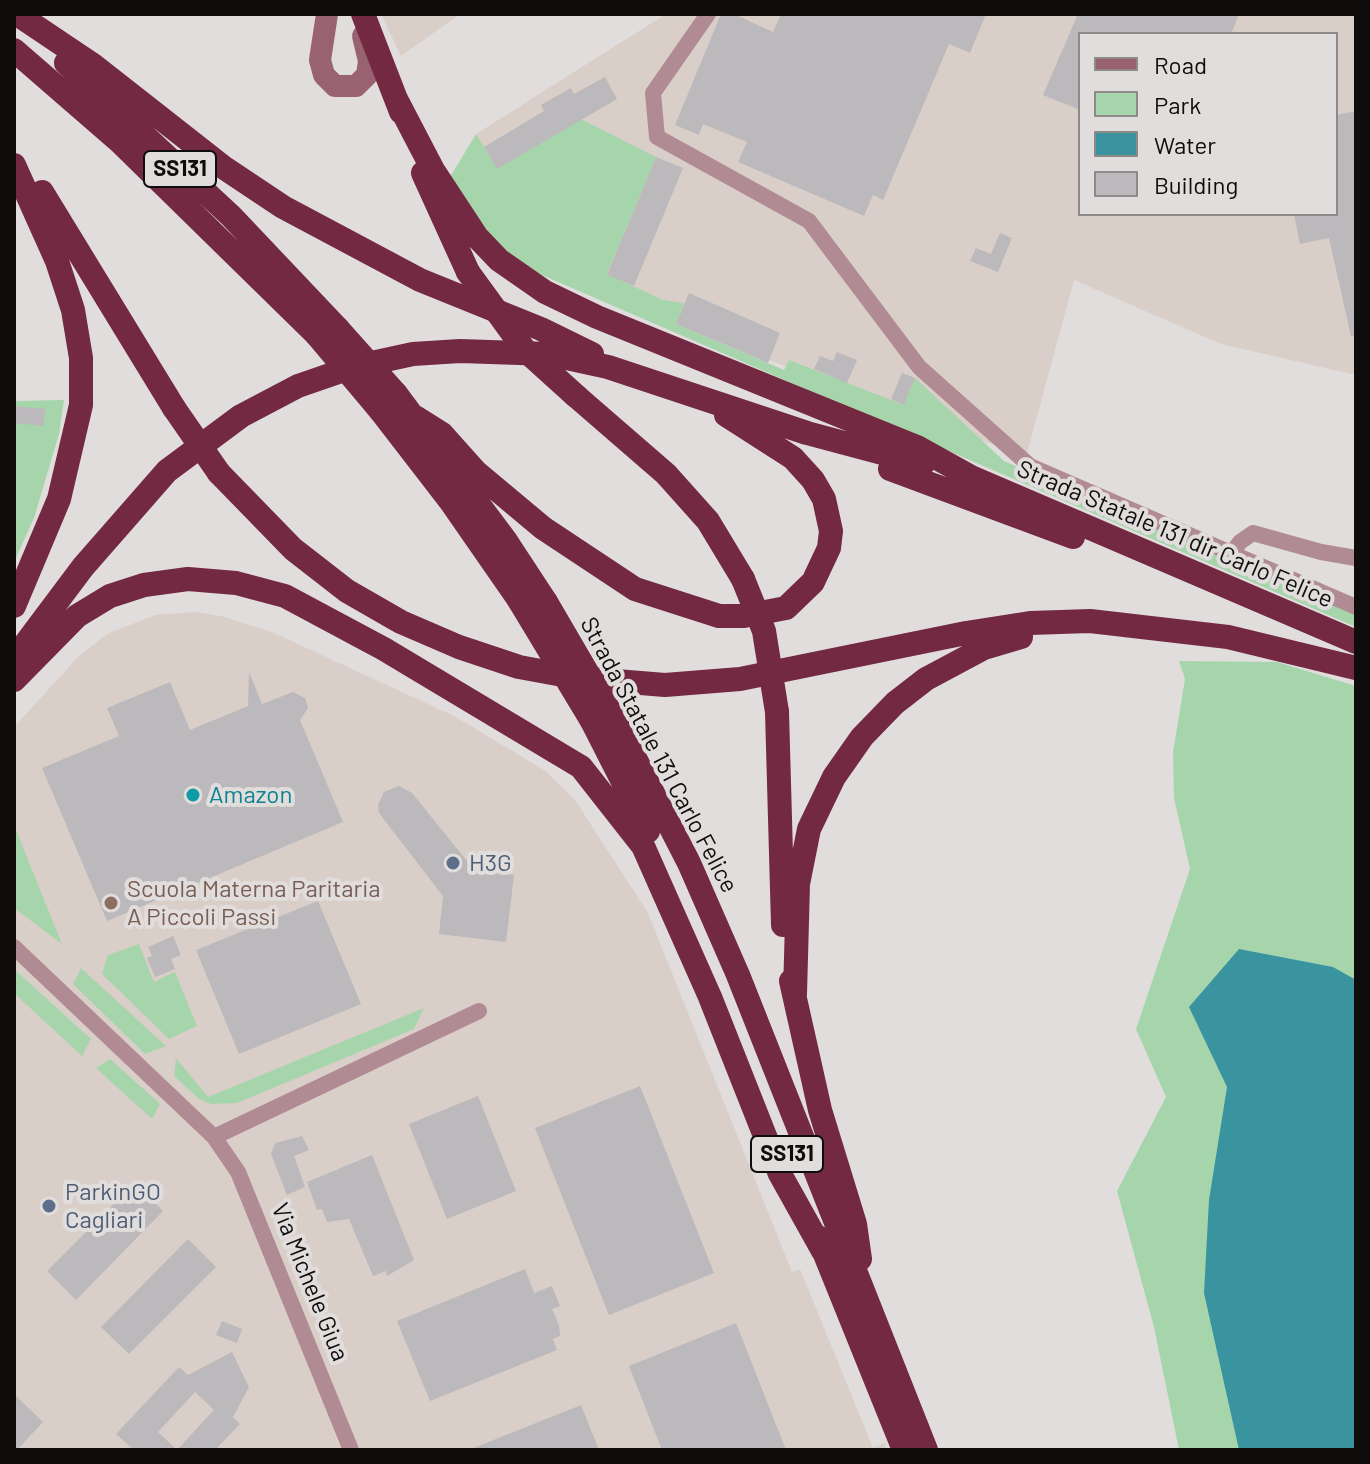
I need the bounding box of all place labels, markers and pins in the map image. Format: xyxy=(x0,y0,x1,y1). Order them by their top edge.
place label: Amazon xyxy=(209,781,292,809)
marker: Amazon xyxy=(184,786,202,804)
place label: H3G xyxy=(469,849,512,877)
marker: H3G xyxy=(444,854,462,872)
place label: Scuola Materna Paritaria A Piccoli Passi xyxy=(127,875,381,931)
marker: Scuola Materna Paritaria A Piccoli Passi xyxy=(102,894,120,912)
place label: ParkinGO Cagliari xyxy=(65,1178,161,1234)
marker: ParkinGO Cagliari xyxy=(40,1197,58,1215)

